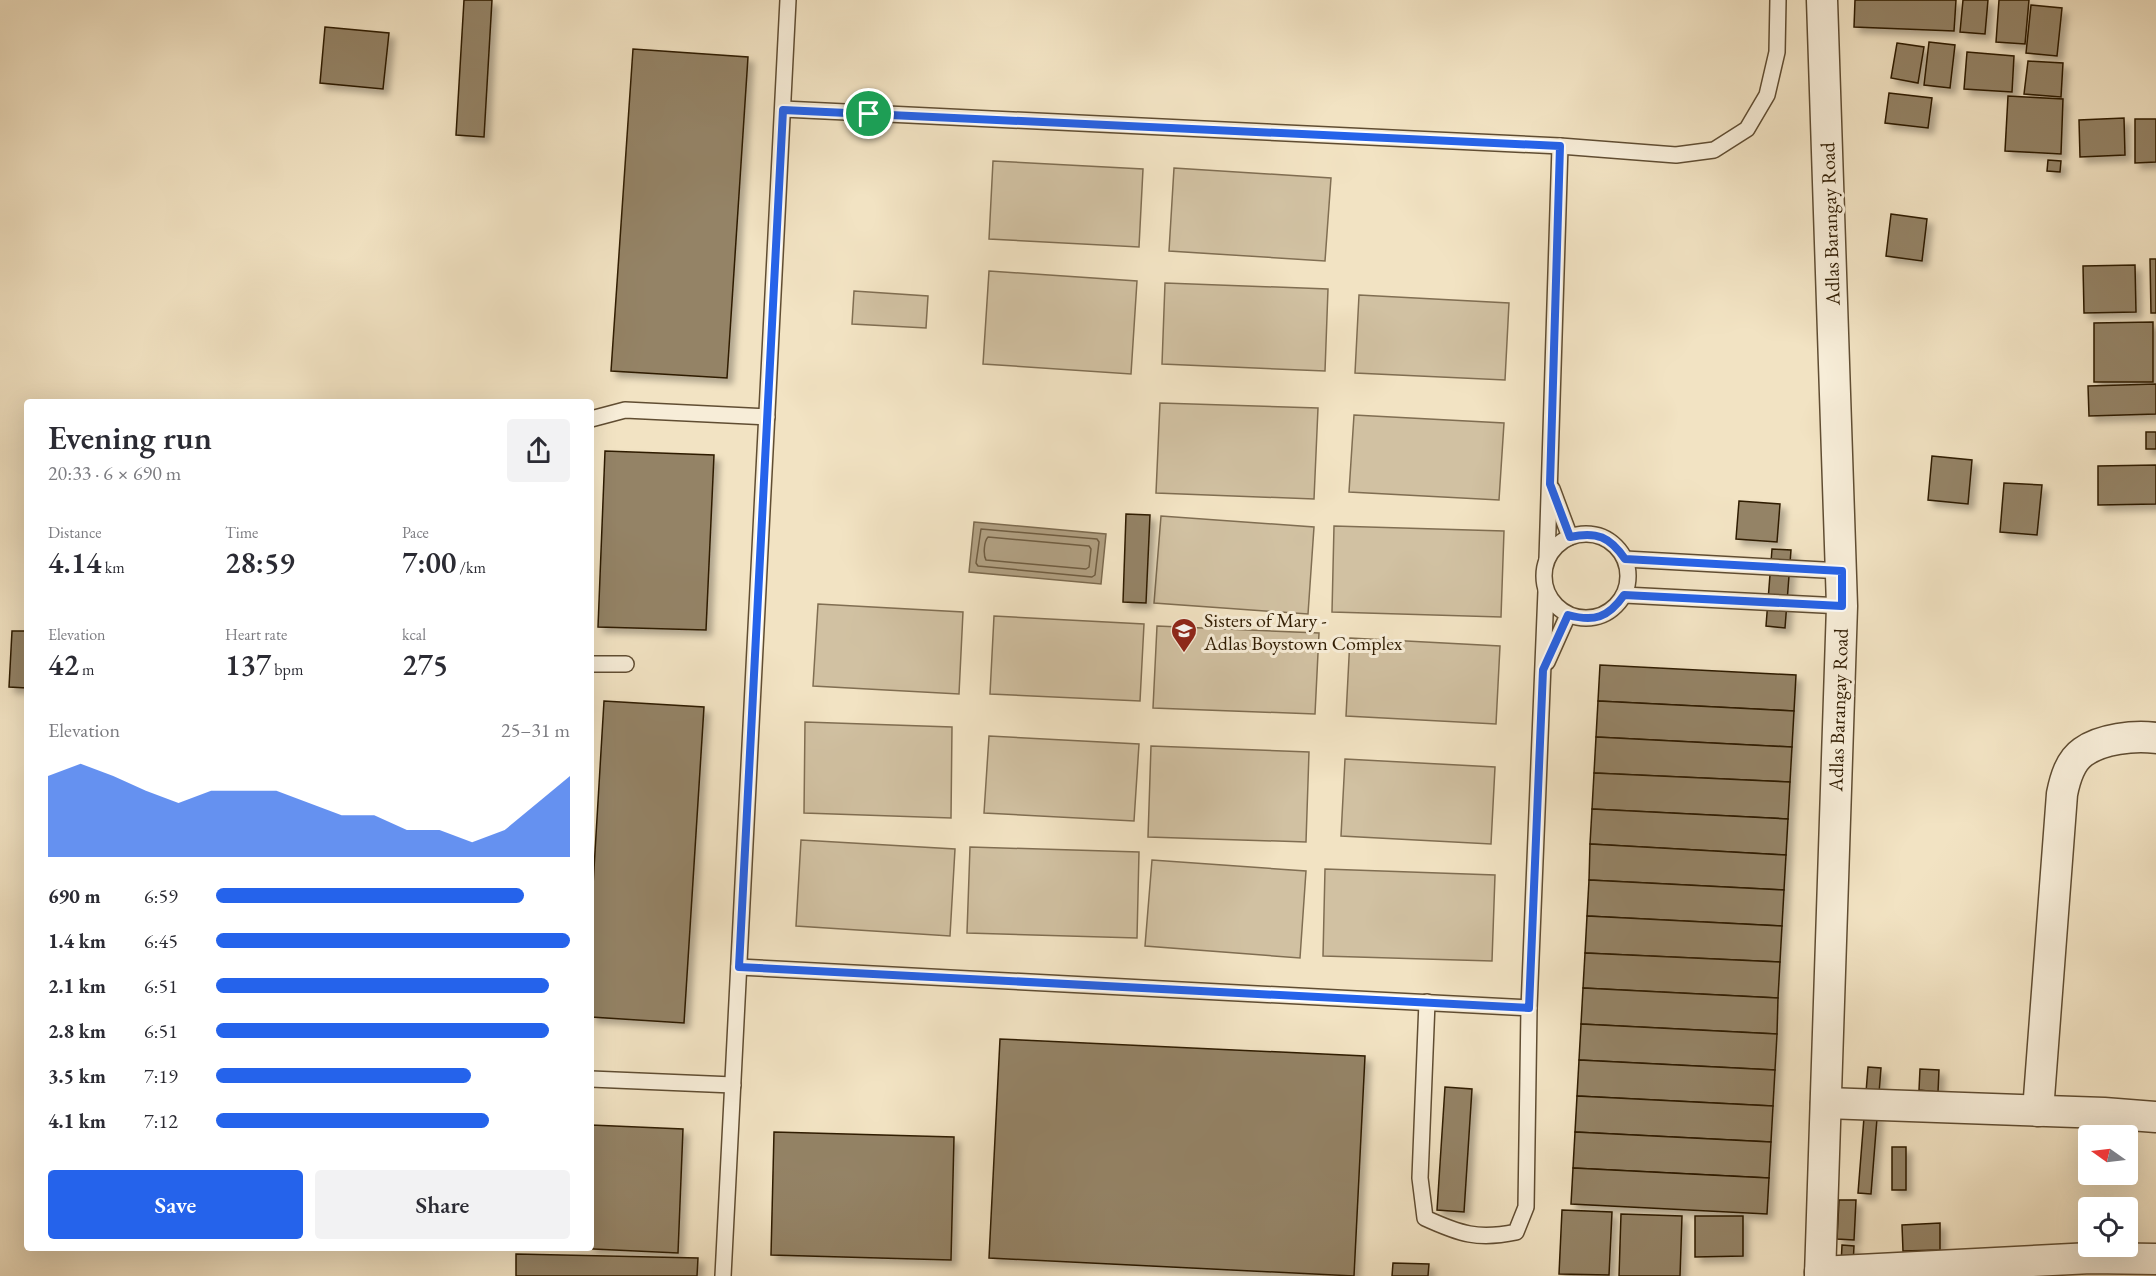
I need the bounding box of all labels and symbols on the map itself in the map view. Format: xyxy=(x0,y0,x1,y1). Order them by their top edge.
pin xyxy=(843,88,894,139)
street label: Adlas Barangay Road xyxy=(1814,141,1846,307)
place label: Sisters of Mary - Adlas Boystown Complex xyxy=(1203,607,1403,656)
school or university icon: Sisters of Mary - Adlas Boystown Complex xyxy=(1169,616,1199,654)
street label: Adlas Barangay Road xyxy=(1822,627,1854,793)
north arrow xyxy=(2078,1125,2138,1185)

